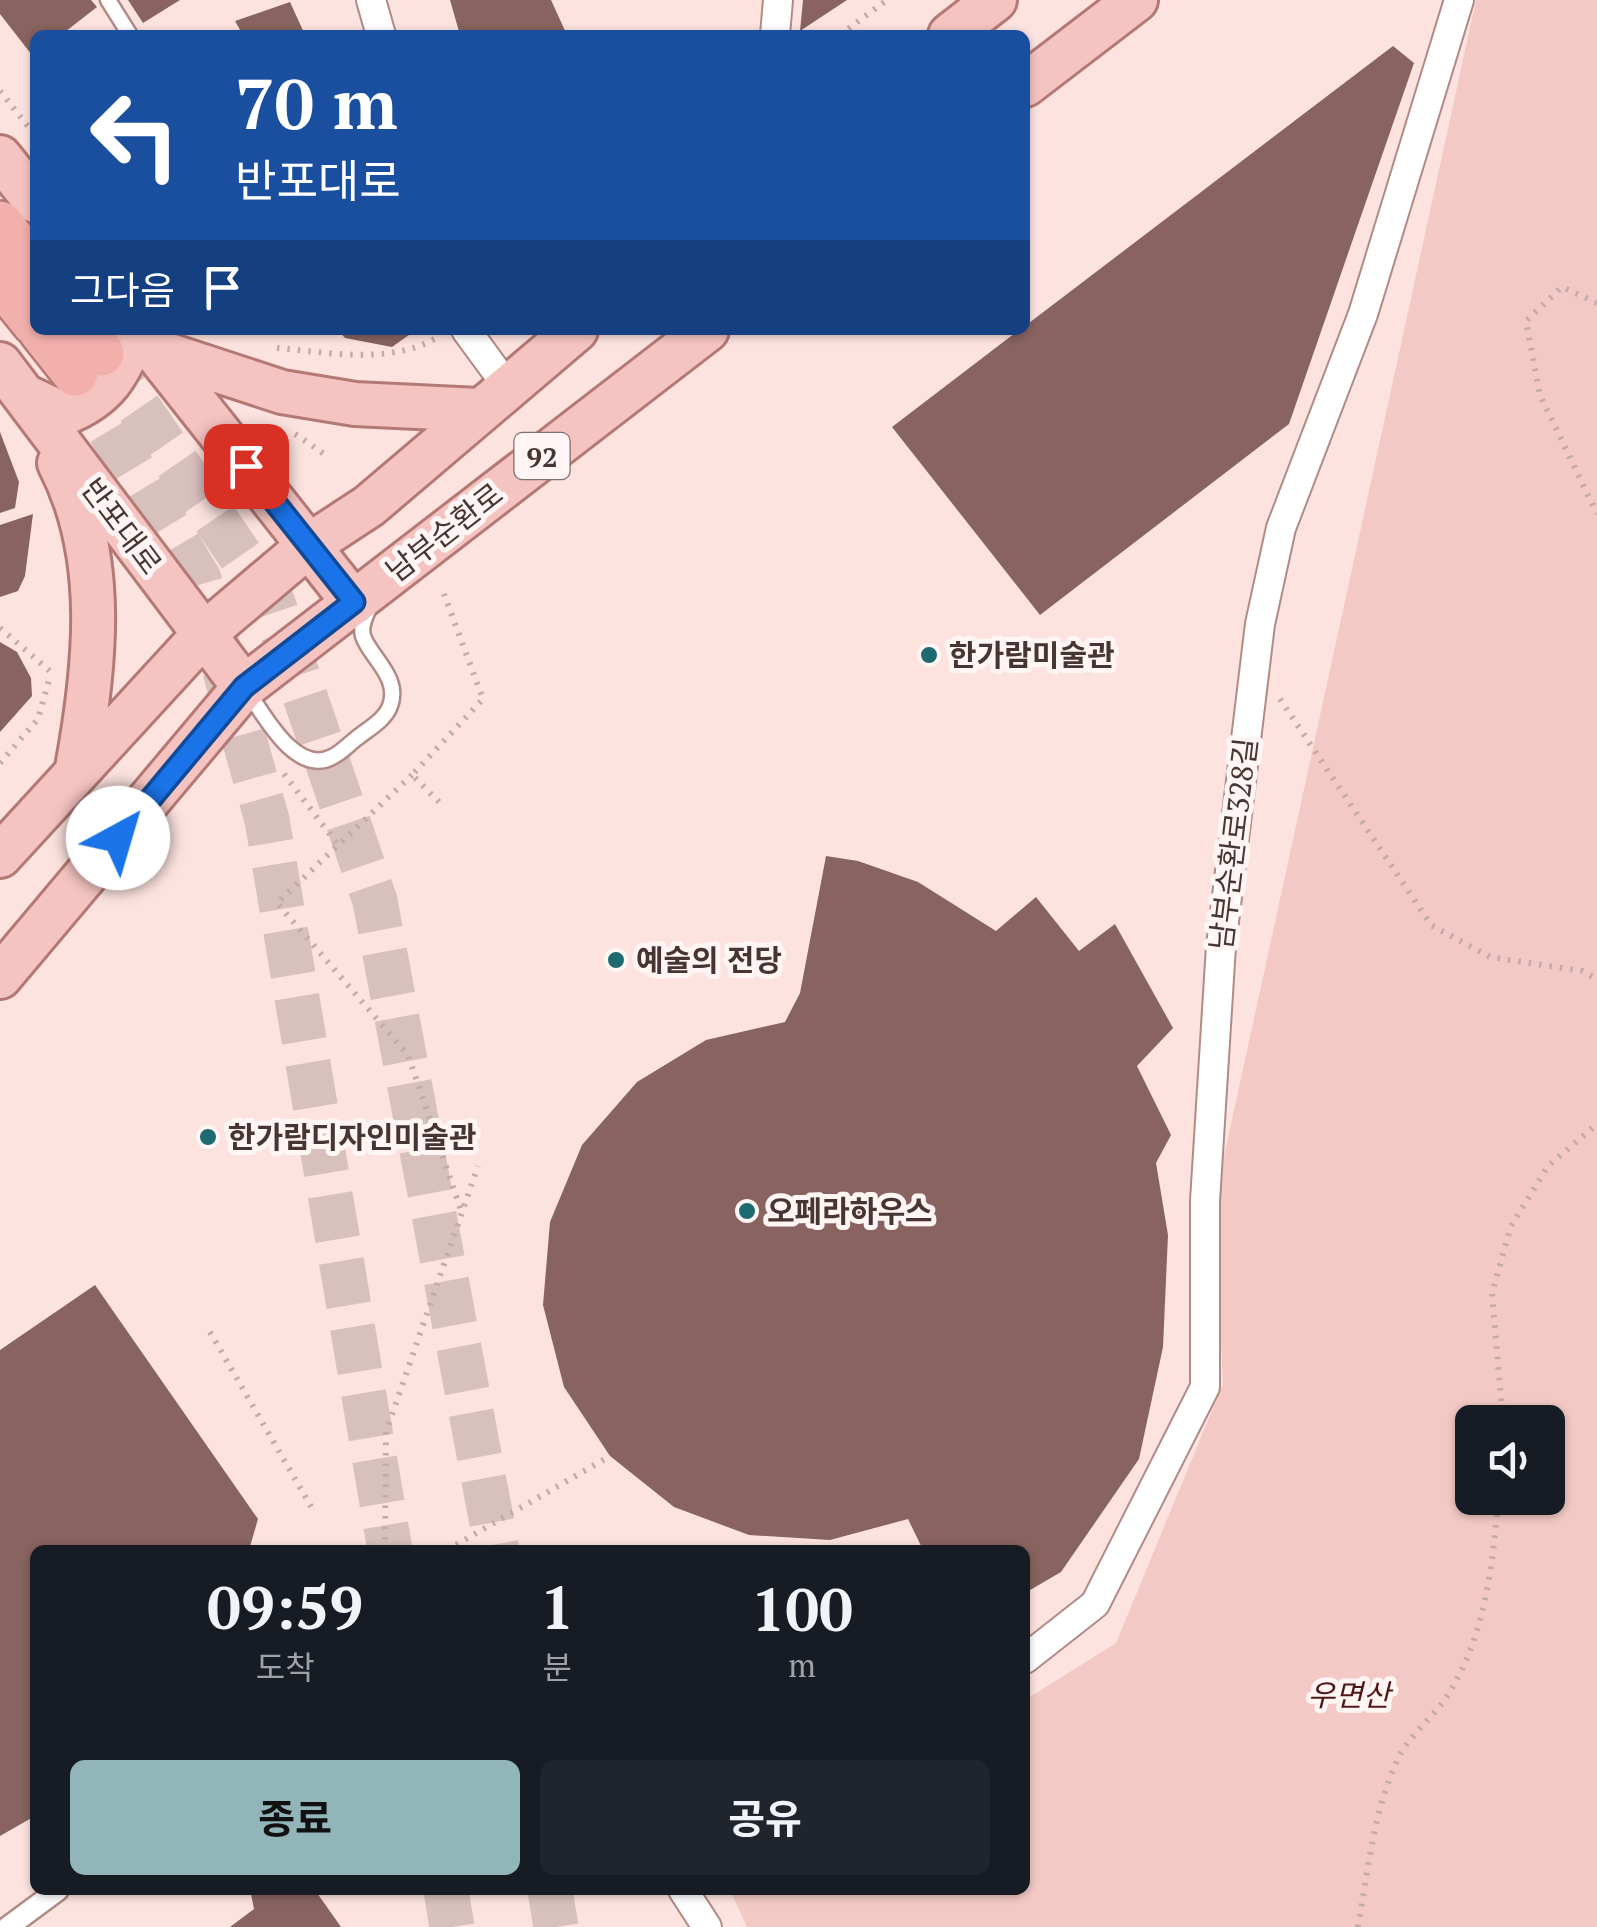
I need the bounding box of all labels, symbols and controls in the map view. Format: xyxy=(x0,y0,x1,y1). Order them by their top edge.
text: 70 m xyxy=(235,56,398,149)
icon: left xyxy=(70,70,200,200)
text: 반포대로 xyxy=(235,150,401,210)
icon: arrive xyxy=(195,260,250,315)
text: 그다음 xyxy=(70,265,175,315)
pin xyxy=(204,424,289,509)
road number: 92 xyxy=(514,433,570,479)
icon: arrive xyxy=(219,439,274,494)
street label: 반포대로 xyxy=(73,470,171,582)
street label: 남부순환로 xyxy=(377,474,511,590)
place label: 한가람미술관 xyxy=(949,635,1115,675)
marker: 한가람미술관 xyxy=(918,644,940,666)
street label: 남부순환로328길 xyxy=(1200,736,1266,952)
position arrow xyxy=(66,786,170,890)
place label: 예술의 전당 xyxy=(636,940,782,980)
marker: 예술의 전당 xyxy=(605,949,627,971)
place label: 한가람디자인미술관 xyxy=(228,1117,476,1157)
marker: 한가람디자인미술관 xyxy=(197,1126,219,1148)
place label: 오페라하우스 xyxy=(767,1191,933,1231)
marker: 오페라하우스 xyxy=(736,1200,758,1222)
map controls xyxy=(1455,1405,1565,1515)
button: sound xyxy=(1455,1405,1565,1515)
text: 09:59 xyxy=(207,1567,363,1646)
text: 1 xyxy=(540,1567,574,1646)
text: 100 xyxy=(751,1569,853,1648)
text: m xyxy=(788,1644,816,1686)
text: 도착 xyxy=(256,1646,315,1688)
text: 분 xyxy=(543,1646,572,1688)
park label: 우면산 xyxy=(1308,1675,1394,1715)
button: 종료 xyxy=(70,1760,520,1875)
button: 공유 xyxy=(540,1760,990,1875)

